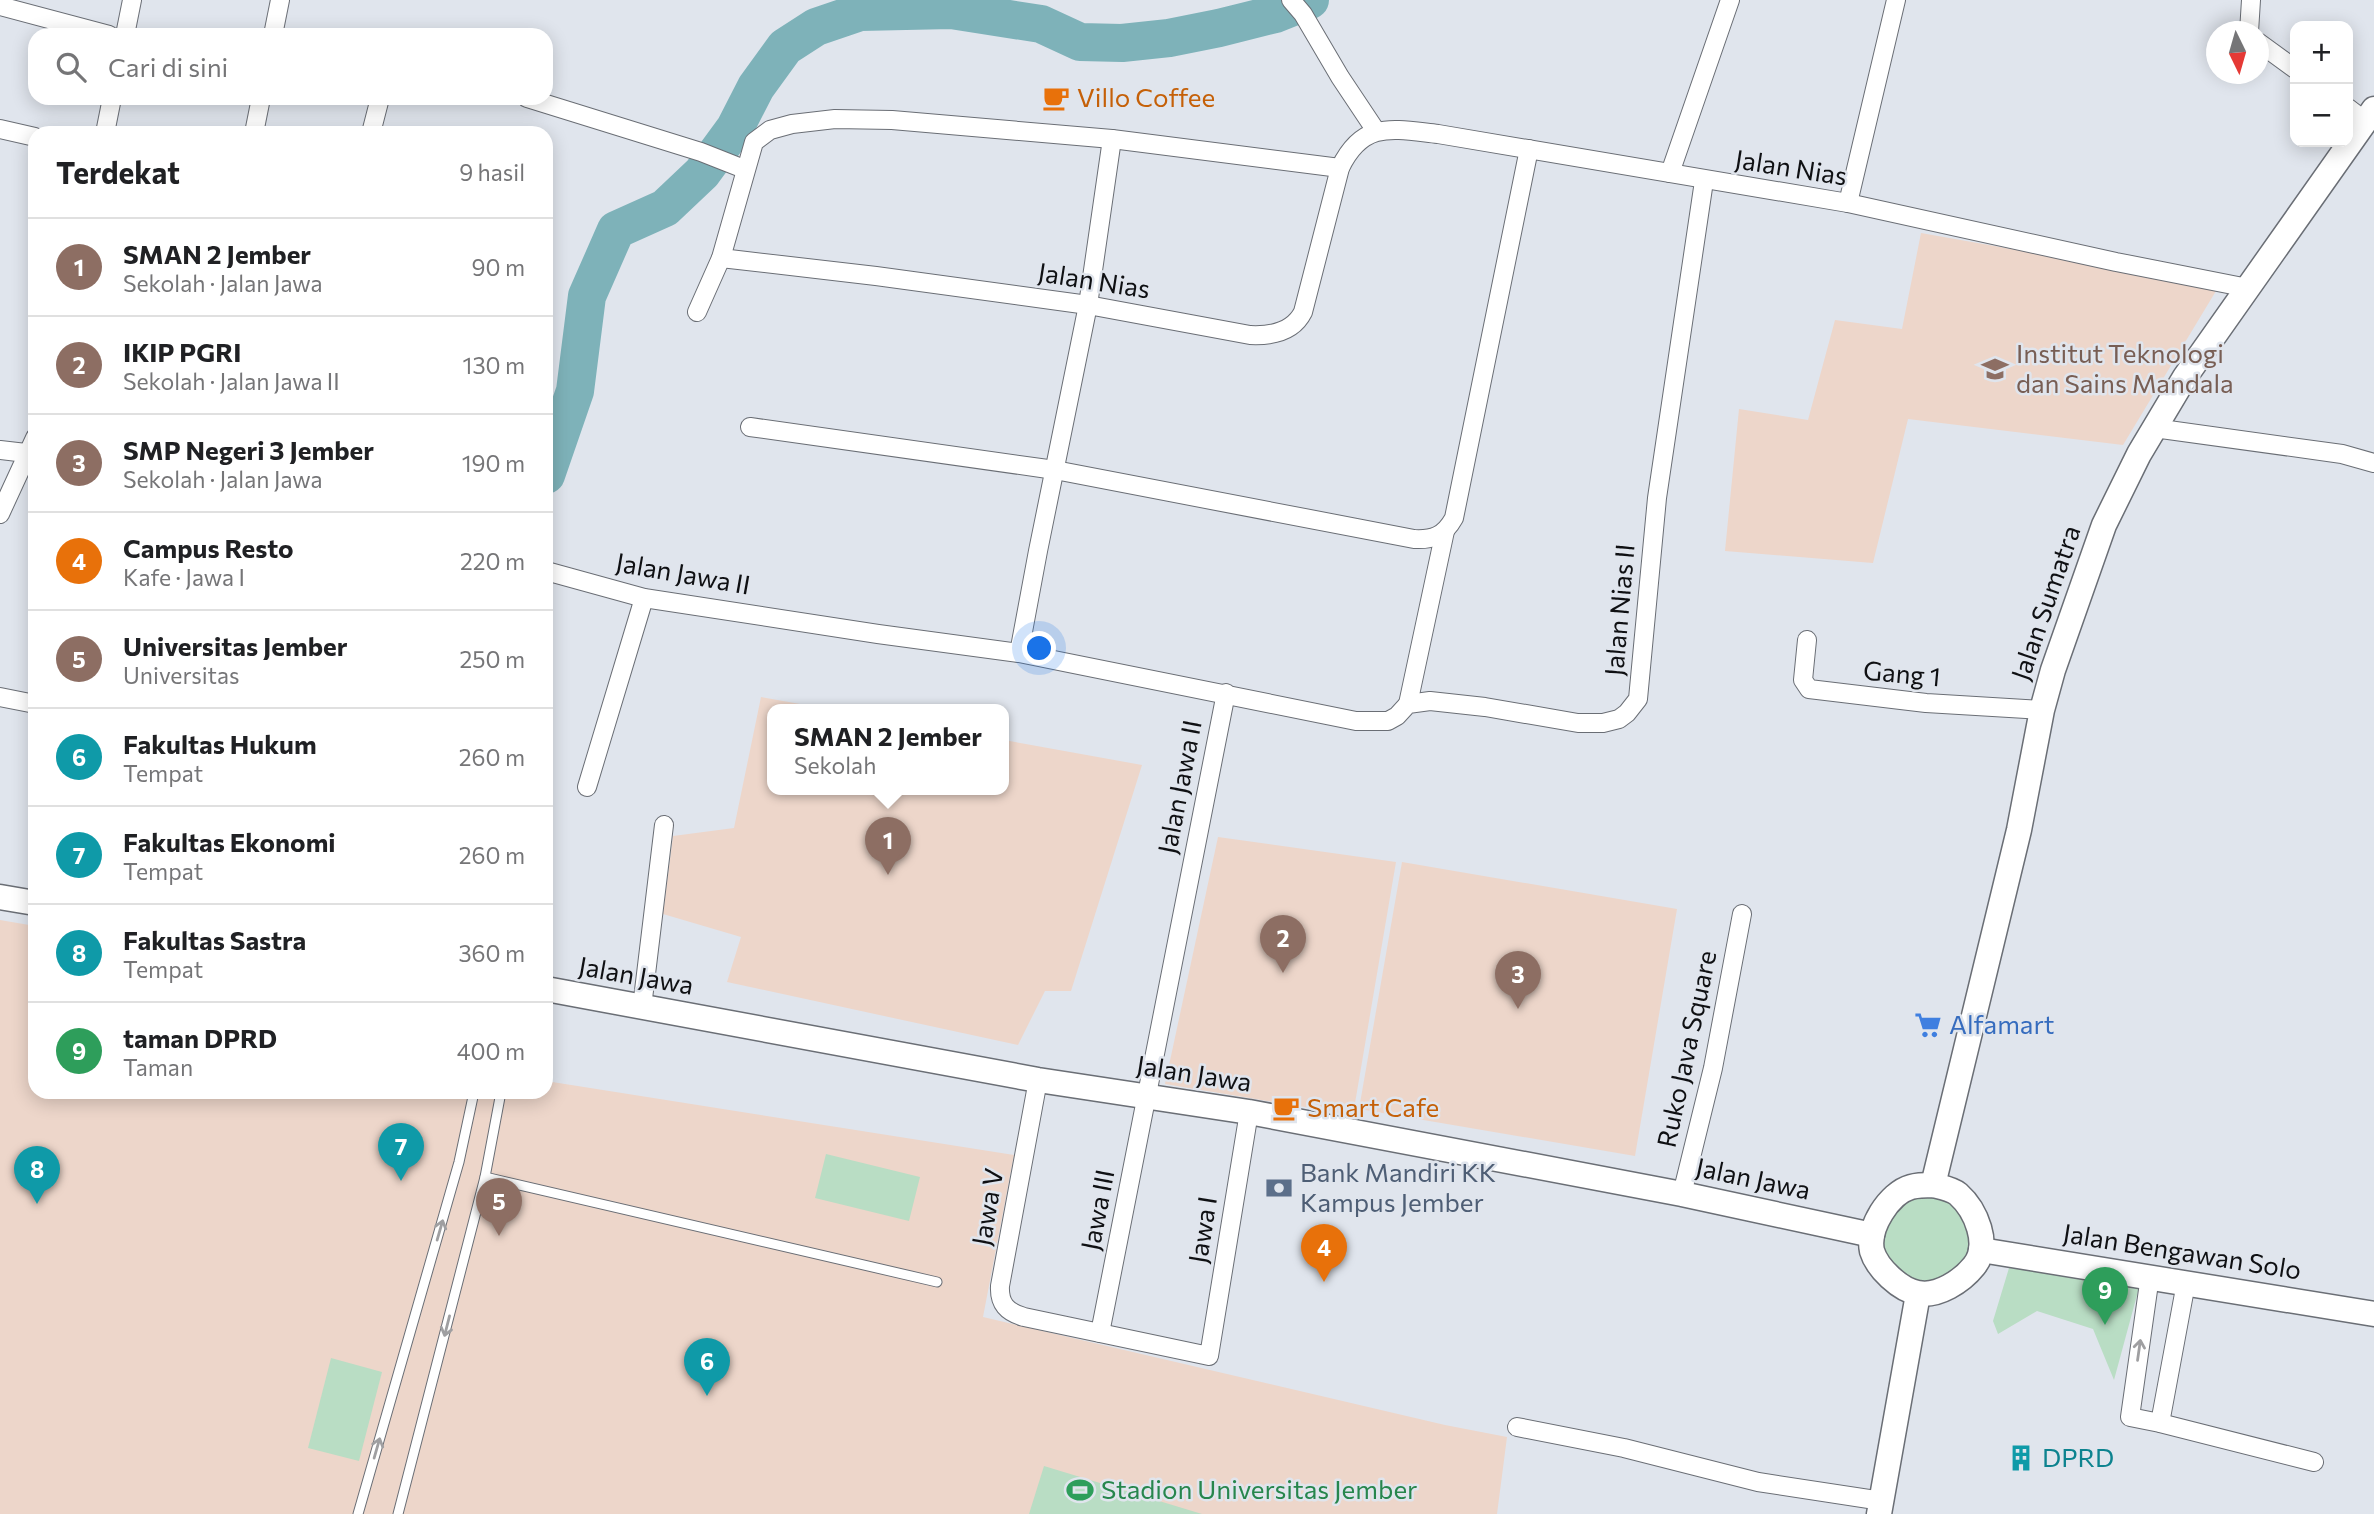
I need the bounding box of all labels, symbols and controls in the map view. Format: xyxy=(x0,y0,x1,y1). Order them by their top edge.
north arrow xyxy=(2206,21,2269,84)
map controls xyxy=(2290,21,2353,147)
button: + xyxy=(2290,21,2353,84)
search box xyxy=(28,28,553,105)
icon: search xyxy=(52,48,90,86)
text: Cari di sini xyxy=(108,51,228,82)
place label: Villo Coffee xyxy=(1077,81,1215,112)
cafe icon: Villo Coffee xyxy=(1041,83,1071,113)
button: − xyxy=(2290,84,2353,147)
street label: Jalan Nias xyxy=(1733,142,1849,191)
text: Terdekat xyxy=(56,153,180,190)
text: 9 hasil xyxy=(459,158,525,186)
text: SMAN 2 Jember xyxy=(123,238,311,269)
text: 1 xyxy=(74,253,84,281)
text: 90 m xyxy=(472,253,525,281)
street label: Jalan Nias xyxy=(1036,255,1152,304)
text: Sekolah · Jalan Jawa xyxy=(123,269,322,297)
text: IKIP PGRI xyxy=(123,336,241,367)
place label: Institut Teknologi dan Sains Mandala xyxy=(2016,337,2234,398)
text: 2 xyxy=(72,351,86,379)
text: 130 m xyxy=(463,351,525,379)
school or university icon: Institut Teknologi dan Sains Mandala xyxy=(1980,354,2010,384)
text: Sekolah · Jalan Jawa II xyxy=(123,367,340,395)
text: SMP Negeri 3 Jember xyxy=(123,434,374,465)
text: 3 xyxy=(72,449,86,477)
text: 190 m xyxy=(462,449,525,477)
text: Sekolah · Jalan Jawa xyxy=(123,465,322,493)
street label: Jalan Sumatra xyxy=(2004,521,2086,684)
text: Campus Resto xyxy=(123,532,294,563)
street label: Jalan Nias II xyxy=(1597,543,1640,677)
street label: Jalan Jawa II xyxy=(614,545,753,600)
text: 4 xyxy=(72,547,86,575)
text: 220 m xyxy=(460,547,525,575)
text: Kafe · Jawa I xyxy=(123,563,245,591)
text: Universitas Jember xyxy=(123,630,347,661)
your location xyxy=(1022,631,1056,665)
text: 5 xyxy=(72,645,86,673)
text: 250 m xyxy=(460,645,525,673)
street label: Gang 1 xyxy=(1862,654,1942,691)
text: Universitas xyxy=(123,661,240,689)
popup xyxy=(767,704,1009,795)
street label: Jalan Jawa II xyxy=(1150,717,1207,856)
text: SMAN 2 Jember xyxy=(794,720,982,751)
text: Fakultas Hukum xyxy=(123,728,317,759)
text: 6 xyxy=(72,743,86,771)
text: 260 m xyxy=(459,743,525,771)
text: Sekolah xyxy=(794,751,876,779)
text: Tempat xyxy=(123,759,203,787)
pin: 1 xyxy=(865,817,911,875)
text: Fakultas Ekonomi xyxy=(123,826,336,857)
text: 7 xyxy=(73,841,85,869)
text: 260 m xyxy=(459,841,525,869)
text: Tempat xyxy=(123,857,203,885)
pin: 2 xyxy=(1260,915,1306,973)
text: Fakultas Sastra xyxy=(123,924,306,955)
text: 8 xyxy=(72,939,86,967)
text: 360 m xyxy=(458,939,525,967)
street label: Ruko Java Square xyxy=(1650,947,1722,1150)
street label: Jalan Jawa xyxy=(576,949,696,1000)
pin: 3 xyxy=(1495,951,1541,1009)
text: Tempat xyxy=(123,955,203,983)
place label: Alfamart xyxy=(1949,1008,2054,1039)
supermarket icon: Alfamart xyxy=(1913,1010,1943,1040)
text: taman DPRD xyxy=(123,1022,277,1053)
text: 9 xyxy=(72,1037,86,1065)
text: 400 m xyxy=(457,1037,525,1065)
street label: Jalan Jawa xyxy=(1134,1048,1254,1097)
text: Taman xyxy=(123,1053,193,1081)
place label: Smart Cafe xyxy=(1307,1091,1439,1122)
cafe icon: Smart Cafe xyxy=(1271,1093,1301,1123)
pin: 7 xyxy=(378,1123,424,1181)
pin: 8 xyxy=(14,1146,60,1204)
street label: Jalan Jawa xyxy=(1693,1150,1813,1205)
place label: Bank Mandiri KK Kampus Jember xyxy=(1300,1156,1496,1217)
street label: Jawa V xyxy=(964,1166,1009,1248)
street label: Jawa III xyxy=(1074,1167,1120,1253)
bank icon: Bank Mandiri KK Kampus Jember xyxy=(1264,1173,1294,1203)
pin: 5 xyxy=(476,1178,522,1236)
street label: Jawa I xyxy=(1181,1194,1222,1265)
street label: Jalan Bengawan Solo xyxy=(2061,1216,2304,1285)
one-way arrow xyxy=(434,1219,447,1241)
pin: 4 xyxy=(1301,1224,1347,1282)
pin: 9 xyxy=(2082,1267,2128,1325)
one-way arrow xyxy=(440,1314,453,1336)
pin: 6 xyxy=(684,1338,730,1396)
one-way arrow xyxy=(2133,1339,2146,1362)
one-way arrow xyxy=(371,1438,384,1460)
place label: DPRD xyxy=(2042,1441,2114,1472)
building icon: DPRD xyxy=(2006,1443,2036,1473)
place label: Stadion Universitas Jember xyxy=(1101,1473,1418,1504)
sports icon: Stadion Universitas Jember xyxy=(1065,1475,1095,1505)

